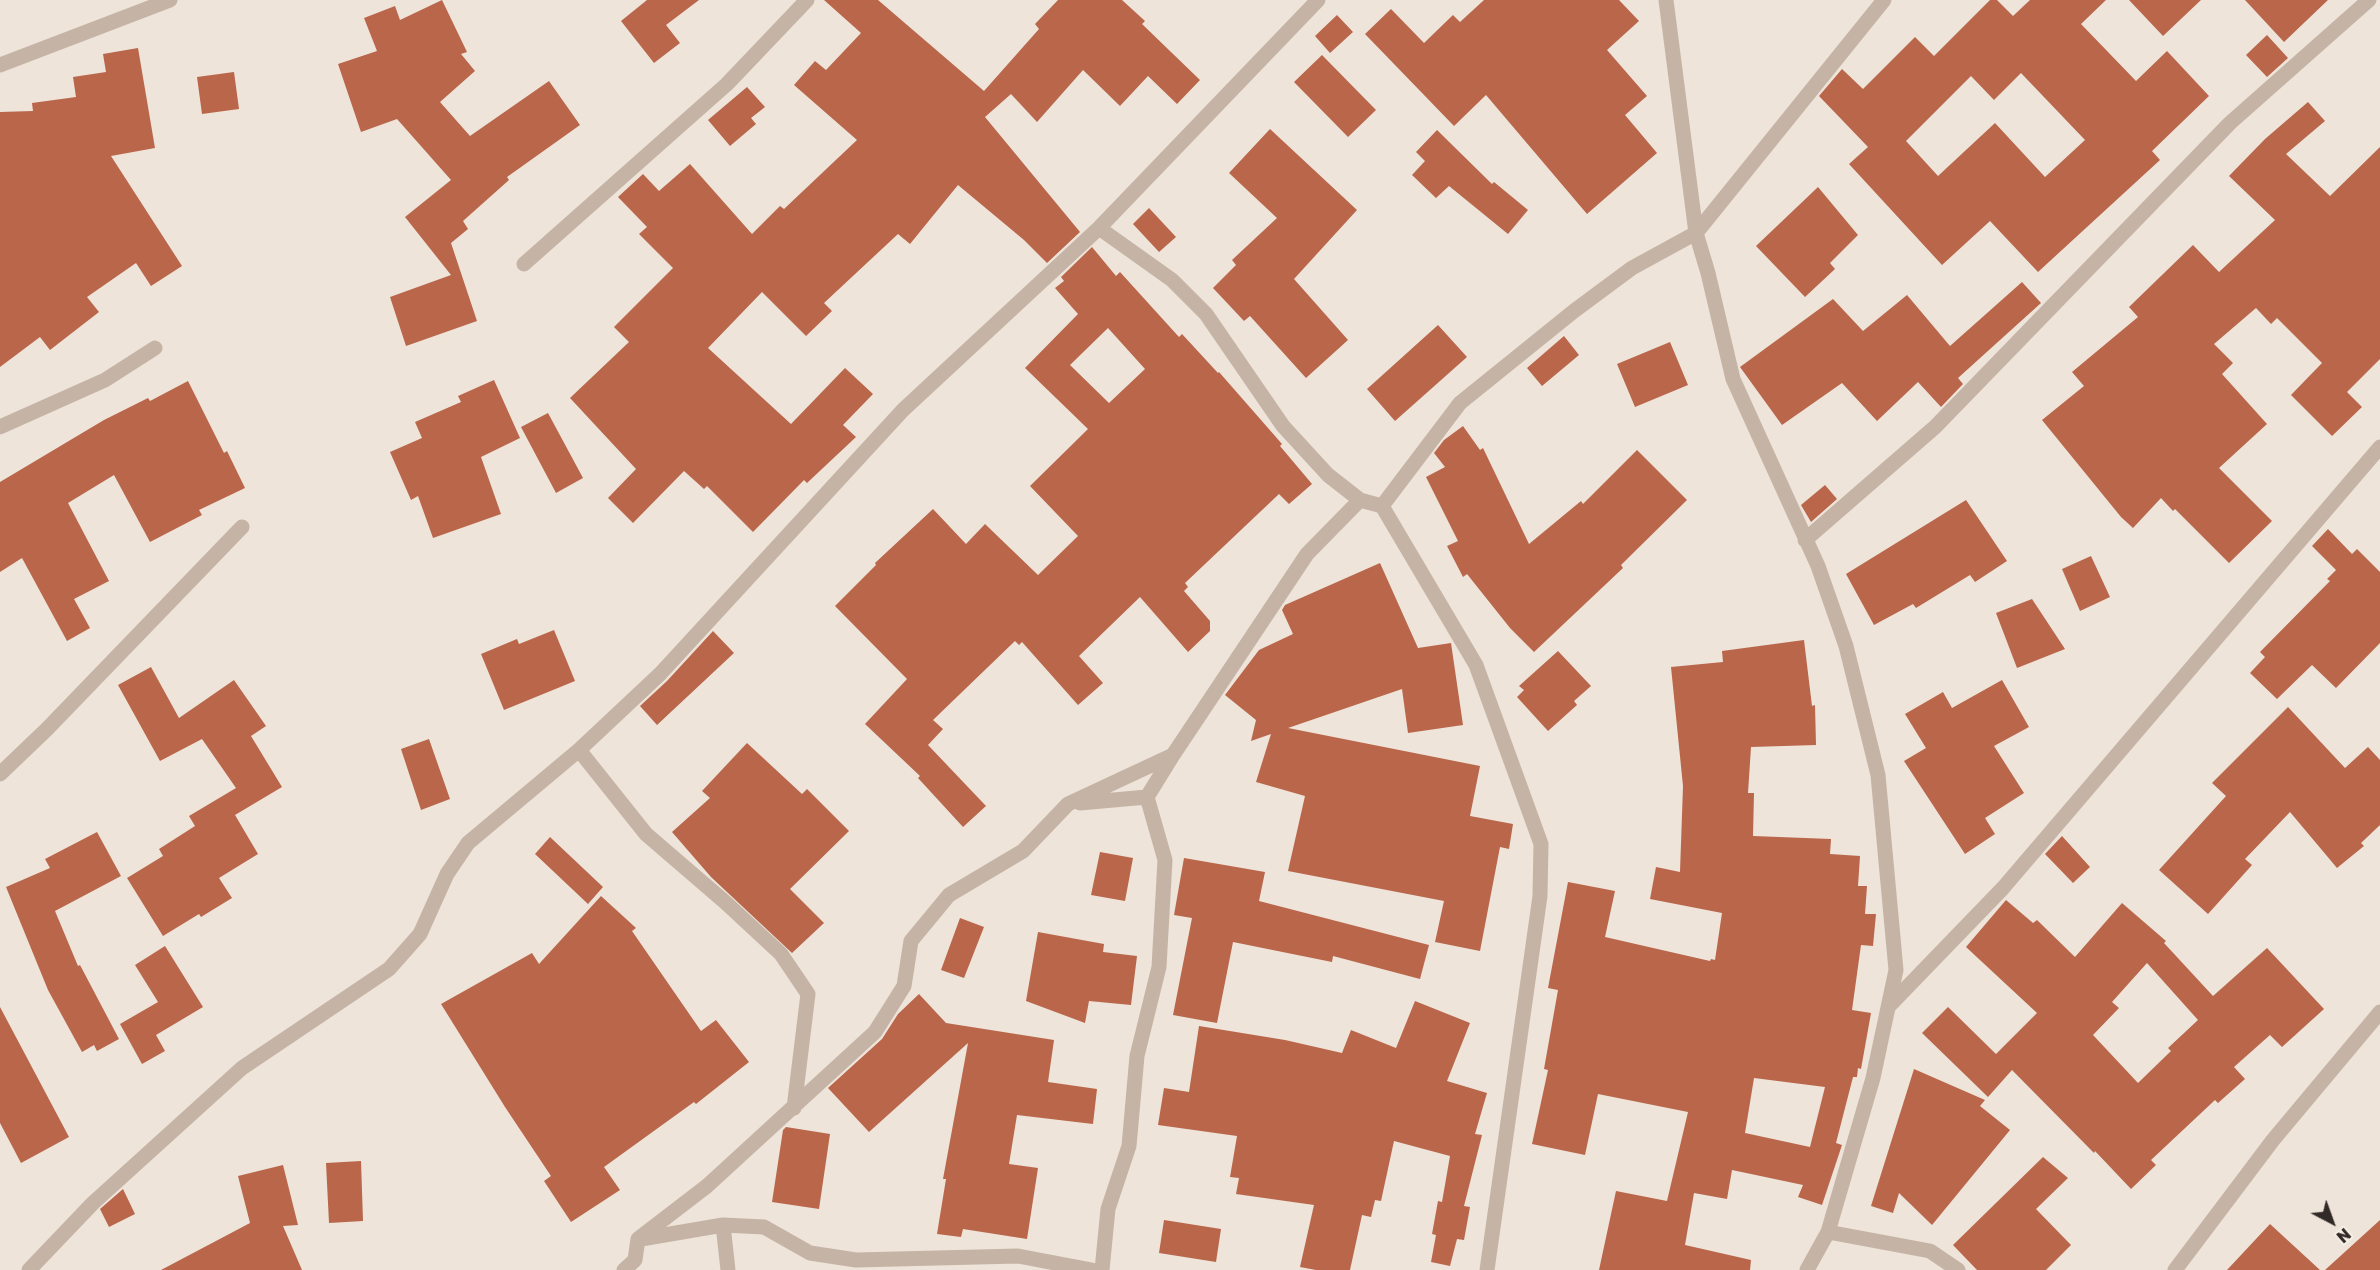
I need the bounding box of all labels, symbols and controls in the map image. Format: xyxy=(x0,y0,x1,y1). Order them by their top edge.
north arrow xyxy=(2302,1192,2362,1252)
text: N xyxy=(2333,1224,2355,1247)

